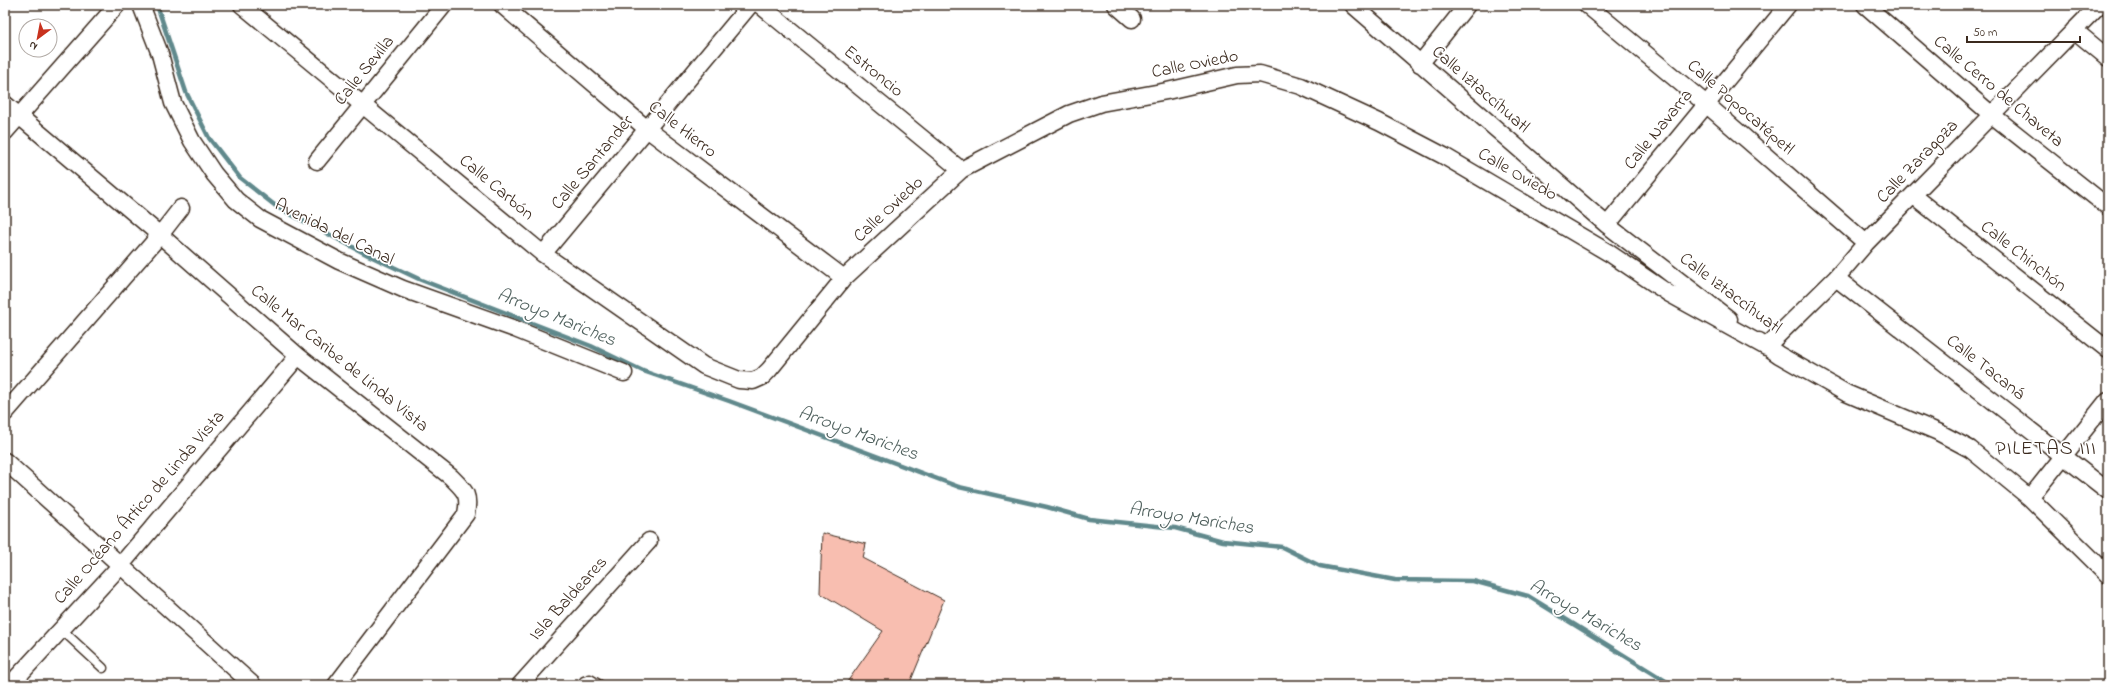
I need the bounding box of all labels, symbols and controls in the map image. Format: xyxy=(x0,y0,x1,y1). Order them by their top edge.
north arrow xyxy=(18,18,58,58)
scale bar xyxy=(1967,18,2080,44)
text: 50 m xyxy=(1973,24,1997,42)
street label: Calle Sevilla xyxy=(329,30,401,112)
street label: Calle Cerro de Chaveta xyxy=(1927,30,2069,154)
text: N xyxy=(26,37,41,54)
street label: Estroncio xyxy=(837,40,909,104)
street label: Calle Iztaccíhuatl xyxy=(1425,40,1535,140)
street label: Calle Oviedo xyxy=(1149,44,1241,86)
street label: Calle Popocatépetl xyxy=(1681,54,1799,162)
street label: Calle Navarra xyxy=(1618,84,1700,176)
street label: Calle Hierro xyxy=(642,95,722,165)
street label: Calle Santander xyxy=(546,110,641,216)
street label: Calle Zaragoza xyxy=(1871,114,1966,211)
street label: Calle Oviedo xyxy=(1472,142,1562,208)
street label: Calle Carbón xyxy=(453,149,539,227)
street label: Calle Oviedo xyxy=(848,171,930,249)
street label: Avenida del Canal xyxy=(270,193,398,273)
street label: Calle Chinchón xyxy=(1974,215,2072,299)
street label: Calle Iztaccíhuatl xyxy=(1673,247,1787,341)
street label: Calle Mar Caribe de Linda Vista xyxy=(244,279,434,439)
water label: Arroyo Mariches xyxy=(493,282,620,354)
street label: Calle Tacaná xyxy=(1940,329,2030,407)
water label: Arroyo Mariches xyxy=(794,400,922,468)
street label: Calle Océano Ártico de Linda Vista xyxy=(48,405,232,611)
district label: PILETAS III xyxy=(1995,435,2097,464)
water label: Arroyo Mariches xyxy=(1127,496,1256,542)
street label: Isla Baldeares xyxy=(524,551,614,647)
water label: Arroyo Mariches xyxy=(1524,573,1647,659)

